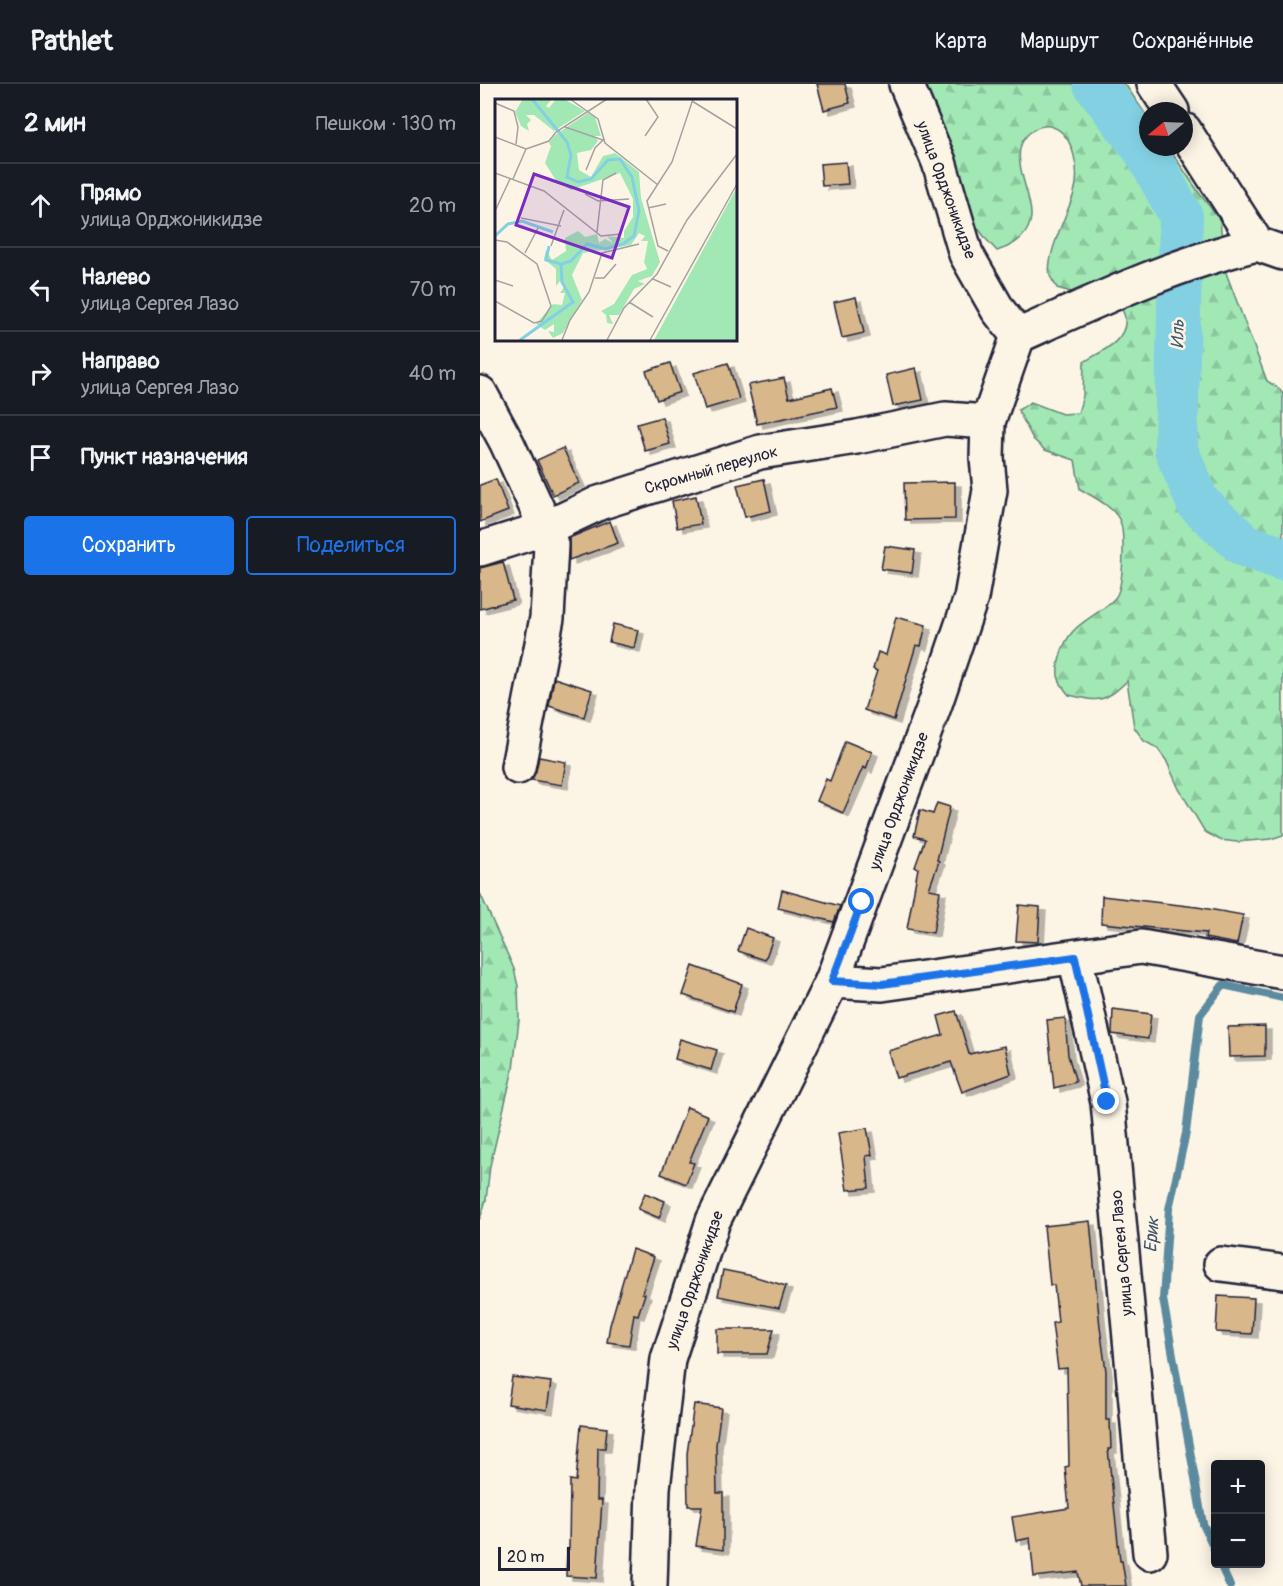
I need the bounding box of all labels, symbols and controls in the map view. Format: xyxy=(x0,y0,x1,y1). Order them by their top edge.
text: Pathlet xyxy=(30,24,113,59)
text: Карта xyxy=(935,28,987,55)
text: Маршрут xyxy=(1020,28,1099,55)
text: Сохранённые xyxy=(1132,28,1253,55)
inset map xyxy=(495,99,736,340)
north arrow xyxy=(1139,102,1193,156)
text: 2 мин xyxy=(24,107,86,139)
text: Пешком · 130 m xyxy=(316,111,456,136)
street label: улица Орджоникидзе xyxy=(911,117,980,262)
text: Прямо xyxy=(81,179,141,207)
icon: ahead xyxy=(24,189,57,222)
text: 20 m xyxy=(409,193,456,218)
text: улица Орджоникидзе xyxy=(81,207,262,232)
text: Налево xyxy=(81,263,150,291)
icon: left xyxy=(24,273,57,306)
text: 70 m xyxy=(410,277,456,302)
text: улица Сергея Лазо xyxy=(81,291,239,316)
water label: Иль xyxy=(1166,319,1190,348)
text: Направо xyxy=(81,347,160,375)
icon: right xyxy=(24,357,57,390)
text: 40 m xyxy=(409,361,456,386)
text: улица Сергея Лазо xyxy=(81,375,239,400)
icon: arrive xyxy=(24,441,57,474)
street label: Скромный переулок xyxy=(642,441,780,499)
text: Пункт назначения xyxy=(81,443,248,471)
button: Сохранить xyxy=(24,516,234,575)
button: Поделиться xyxy=(246,516,456,575)
street label: улица Орджоникидзе xyxy=(864,729,933,874)
route start xyxy=(848,888,874,914)
route end xyxy=(1093,1088,1119,1114)
street label: улица Сергея Лазо xyxy=(1106,1189,1138,1318)
street label: улица Орджоникидзе xyxy=(662,1208,728,1353)
water label: Ерик xyxy=(1139,1215,1165,1253)
map controls xyxy=(1211,1460,1265,1568)
button: + xyxy=(1211,1460,1265,1514)
button: − xyxy=(1211,1514,1265,1568)
scale bar xyxy=(498,1544,570,1572)
text: 20 m xyxy=(507,1547,545,1567)

